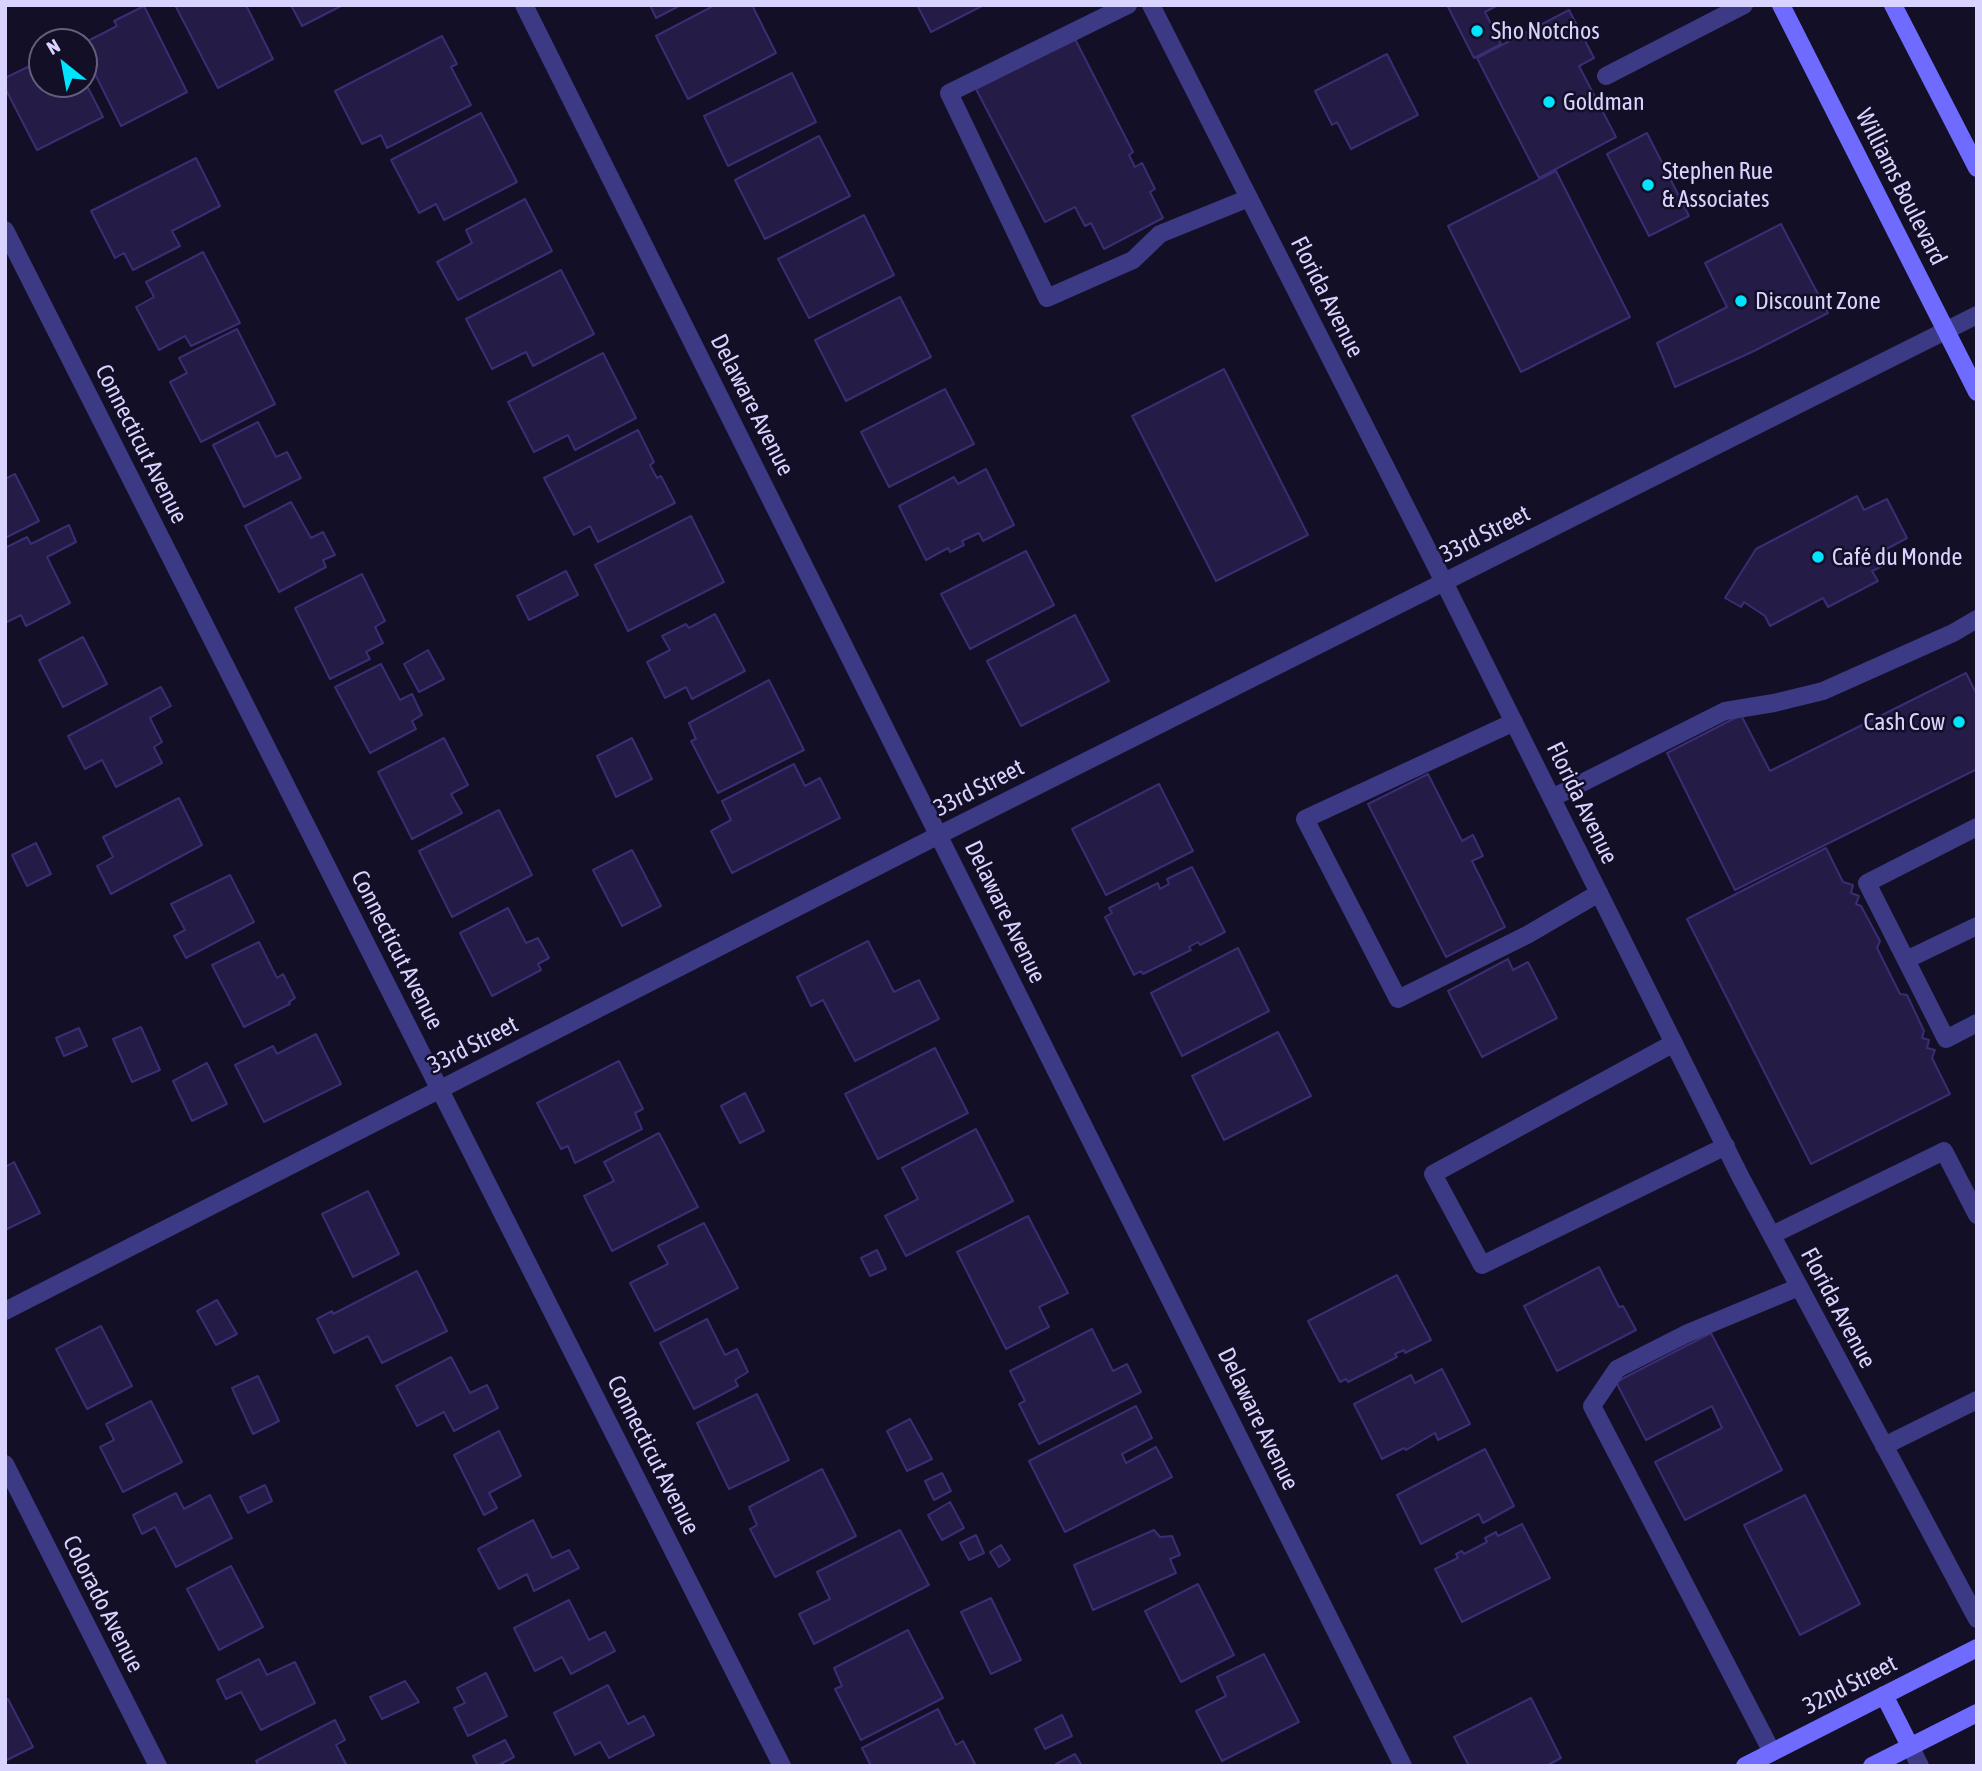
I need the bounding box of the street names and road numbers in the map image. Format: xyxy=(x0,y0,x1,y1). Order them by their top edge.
street label: Williams Boulevard xyxy=(1849,104,1953,270)
street label: Florida Avenue xyxy=(1284,232,1370,362)
street label: Delaware Avenue xyxy=(704,329,800,481)
street label: Connecticut Avenue xyxy=(89,360,193,528)
street label: 33rd Street xyxy=(1435,499,1535,569)
street label: Florida Avenue xyxy=(1540,737,1624,869)
street label: 33rd Street xyxy=(929,753,1029,823)
street label: Delaware Avenue xyxy=(958,836,1052,988)
street label: Connecticut Avenue xyxy=(345,866,449,1034)
street label: 33rd Street xyxy=(423,1010,523,1080)
street label: Florida Avenue xyxy=(1794,1243,1882,1373)
street label: Delaware Avenue xyxy=(1211,1343,1305,1495)
street label: Connecticut Avenue xyxy=(601,1371,705,1539)
street label: Colorado Avenue xyxy=(56,1531,150,1677)
street label: 32nd Street xyxy=(1798,1649,1902,1721)

